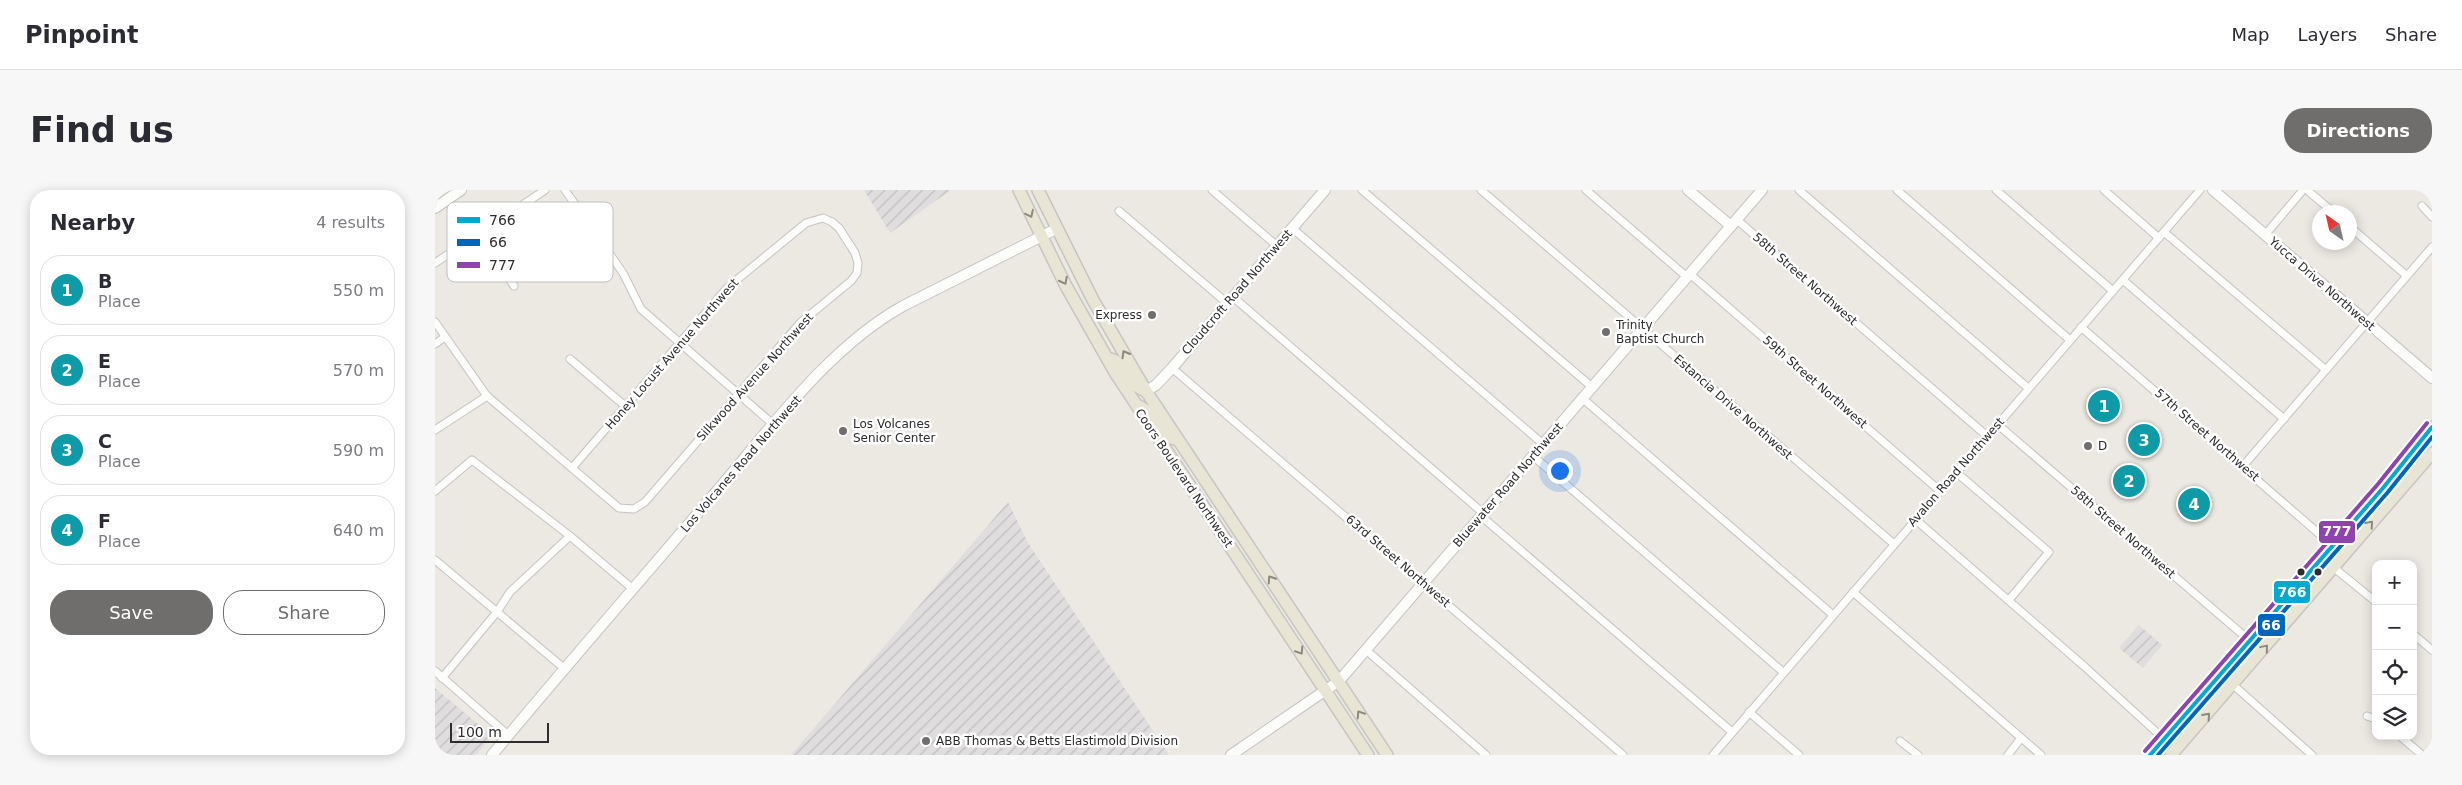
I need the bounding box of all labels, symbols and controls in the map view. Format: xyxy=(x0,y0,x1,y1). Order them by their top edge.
text: Pinpoint xyxy=(25,21,138,49)
text: Map xyxy=(2231,24,2269,45)
text: Layers xyxy=(2297,24,2357,45)
text: Share xyxy=(2385,24,2437,45)
button: Directions xyxy=(2284,108,2432,153)
text: Find us xyxy=(30,110,174,150)
legend xyxy=(447,202,613,282)
north arrow xyxy=(2312,205,2357,250)
one-way arrow xyxy=(1024,209,1035,218)
text: Nearby xyxy=(50,211,135,235)
text: 766 xyxy=(489,212,516,228)
text: 4 results xyxy=(316,213,385,232)
street label: Cloudcroft Road Northwest xyxy=(1179,226,1295,357)
street label: 58th Street Northwest xyxy=(1750,230,1860,328)
text: 66 xyxy=(489,234,507,250)
street label: Yucca Drive Northwest xyxy=(2266,234,2378,334)
text: 777 xyxy=(489,257,516,273)
text: B xyxy=(98,270,112,292)
street label: Honey Locust Avenue Northwest xyxy=(603,276,741,432)
one-way arrow xyxy=(1058,276,1068,285)
text: 1 xyxy=(61,281,73,300)
text: 550 m xyxy=(333,281,384,300)
text: Place xyxy=(98,292,141,311)
place label: Express xyxy=(1095,308,1142,322)
marker: Express xyxy=(1146,309,1158,321)
street label: Silkwood Avenue Northwest xyxy=(694,310,816,444)
place label: Trinity Baptist Church xyxy=(1615,318,1704,346)
marker: Trinity Baptist Church xyxy=(1600,326,1612,338)
street label: 59th Street Northwest xyxy=(1760,333,1870,431)
text: E xyxy=(98,350,111,372)
one-way arrow xyxy=(1122,351,1132,360)
street label: Estancia Drive Northwest xyxy=(1671,352,1795,462)
text: 2 xyxy=(61,361,73,380)
text: 570 m xyxy=(333,361,384,380)
text: Place xyxy=(98,372,141,391)
street label: 57th Street Northwest xyxy=(2152,386,2262,484)
pin: 1 xyxy=(2088,387,2120,425)
street label: Los Volcanes Road Northwest xyxy=(678,393,804,535)
street label: Coors Boulevard Northwest xyxy=(1132,406,1236,550)
street label: Avalon Road Northwest xyxy=(1905,414,2007,529)
place label: Los Volcanes Senior Center xyxy=(853,417,935,445)
street label: Bluewater Road Northwest xyxy=(1450,420,1566,550)
pin: 3 xyxy=(2128,421,2160,459)
marker: Los Volcanes Senior Center xyxy=(837,425,849,437)
text: C xyxy=(98,430,112,452)
place label: D xyxy=(2098,439,2107,453)
marker: D xyxy=(2082,440,2094,452)
text: 3 xyxy=(61,441,73,460)
text: 590 m xyxy=(333,441,384,460)
text: Place xyxy=(98,452,141,471)
your location xyxy=(1547,458,1573,484)
pin: 2 xyxy=(2113,462,2145,500)
street label: 58th Street Northwest xyxy=(2068,483,2178,581)
pin: 4 xyxy=(2178,485,2210,523)
text: F xyxy=(98,510,111,532)
street label: 63rd Street Northwest xyxy=(1343,512,1453,610)
line badge: 777 xyxy=(2318,520,2356,544)
one-way arrow xyxy=(2365,520,2374,529)
text: 4 xyxy=(61,521,73,540)
text: 640 m xyxy=(333,521,384,540)
text: 777 xyxy=(2322,523,2352,539)
text: Place xyxy=(98,532,141,551)
map controls xyxy=(2372,560,2417,740)
button: + xyxy=(2372,560,2417,605)
unlabelled marker xyxy=(2296,567,2306,577)
unlabelled marker xyxy=(2313,567,2323,577)
one-way arrow xyxy=(1267,575,1277,584)
line badge: 766 xyxy=(2273,580,2311,604)
text: 766 xyxy=(2277,584,2307,600)
button: Save xyxy=(50,590,213,635)
button: Share xyxy=(223,590,385,635)
button: − xyxy=(2372,605,2417,650)
line badge: 66 xyxy=(2257,613,2286,637)
text: 66 xyxy=(2261,617,2281,633)
one-way arrow xyxy=(2259,644,2268,653)
one-way arrow xyxy=(1294,646,1303,655)
button: locate xyxy=(2372,650,2417,695)
button: layers xyxy=(2372,695,2417,740)
one-way arrow xyxy=(1357,710,1367,719)
one-way arrow xyxy=(2201,712,2210,721)
scale bar xyxy=(450,720,549,743)
text: 100 m xyxy=(457,724,502,740)
place label: ABB Thomas & Betts Elastimold Division xyxy=(936,734,1178,748)
marker: ABB Thomas & Betts Elastimold Division xyxy=(920,735,932,747)

